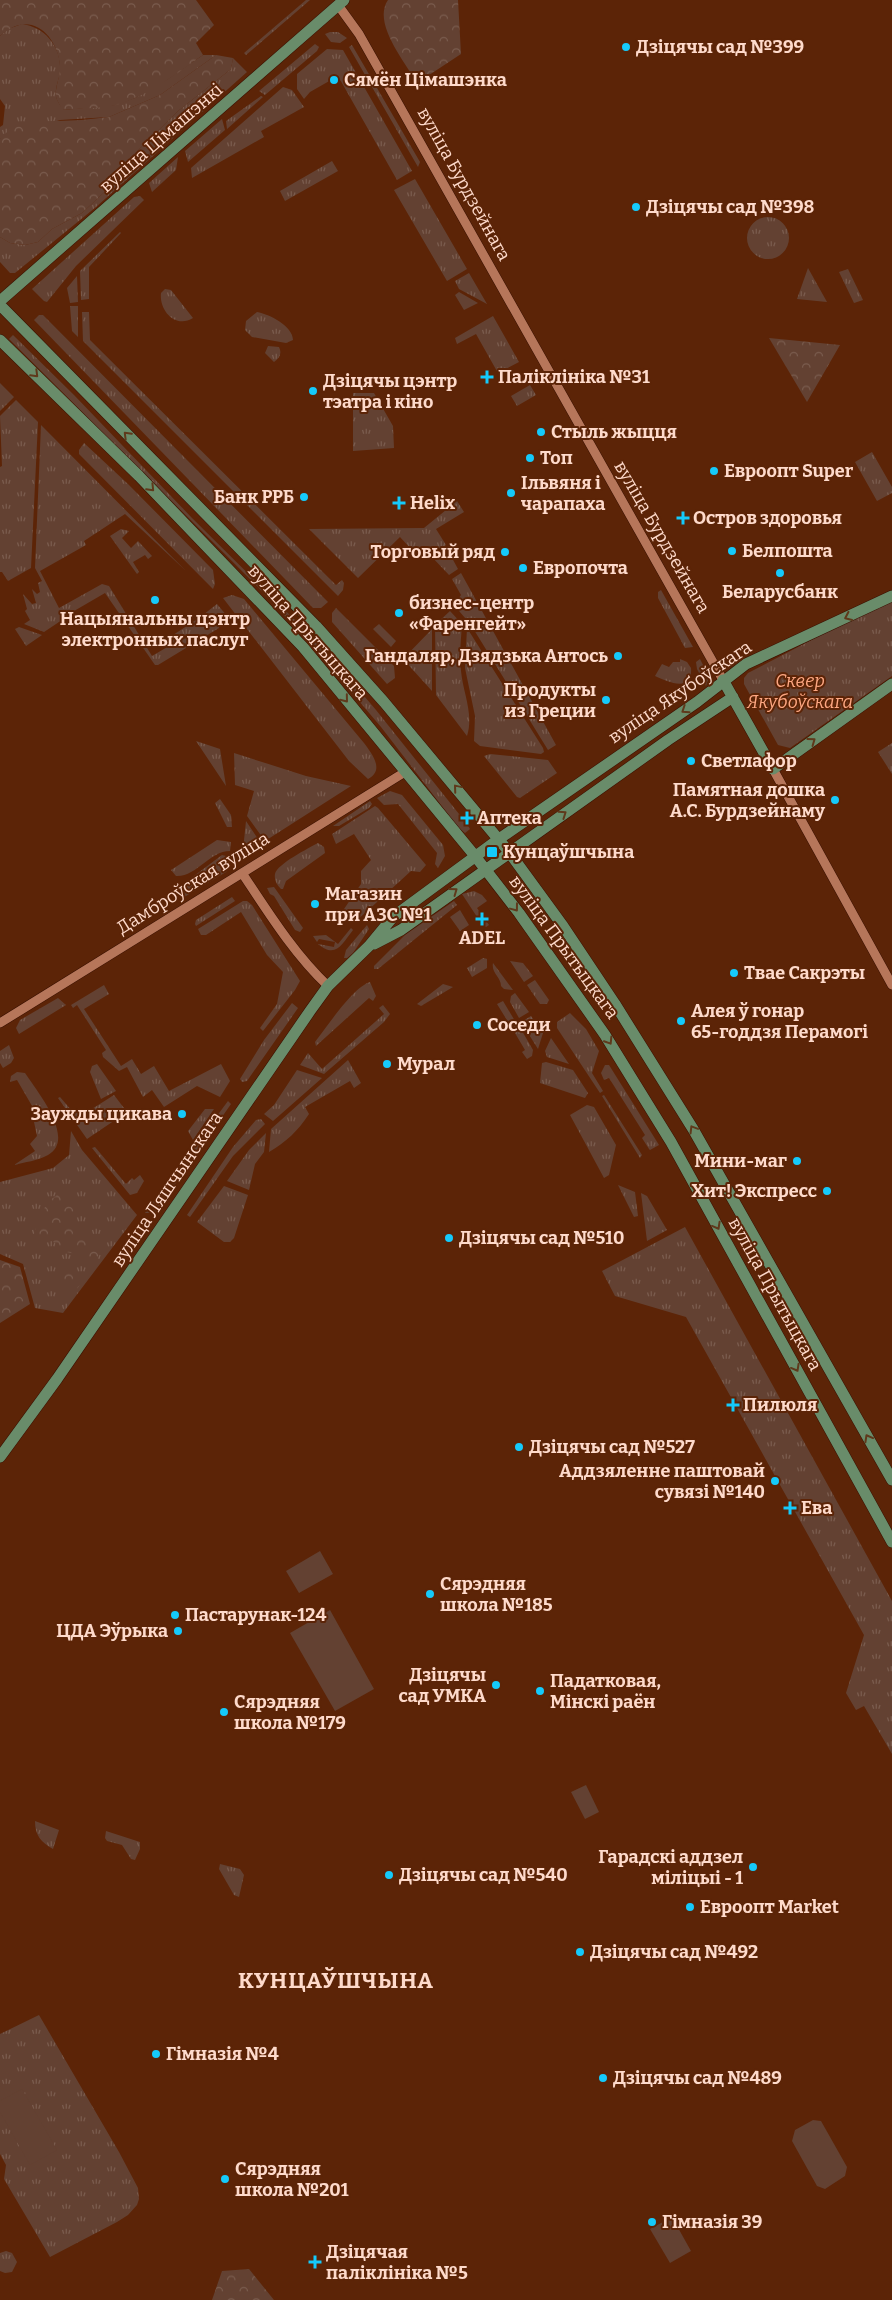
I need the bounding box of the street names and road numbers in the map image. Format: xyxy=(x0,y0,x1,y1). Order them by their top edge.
street label: вуліца Цімашэнкі xyxy=(95,79,227,197)
street label: вуліца Бурдзейнага xyxy=(413,103,515,265)
street label: вуліца Бурдзейнага xyxy=(609,457,715,617)
street label: вуліца Прытыцкага xyxy=(243,560,373,704)
street label: вуліца Якубоўскага xyxy=(604,636,756,748)
street label: Дамброўская вуліца xyxy=(113,827,273,939)
street label: вуліца Прытыцкага xyxy=(505,871,624,1023)
street label: вуліца Ляшчынскага xyxy=(107,1107,227,1271)
street label: вуліца Прытыцкага xyxy=(724,1213,826,1375)

